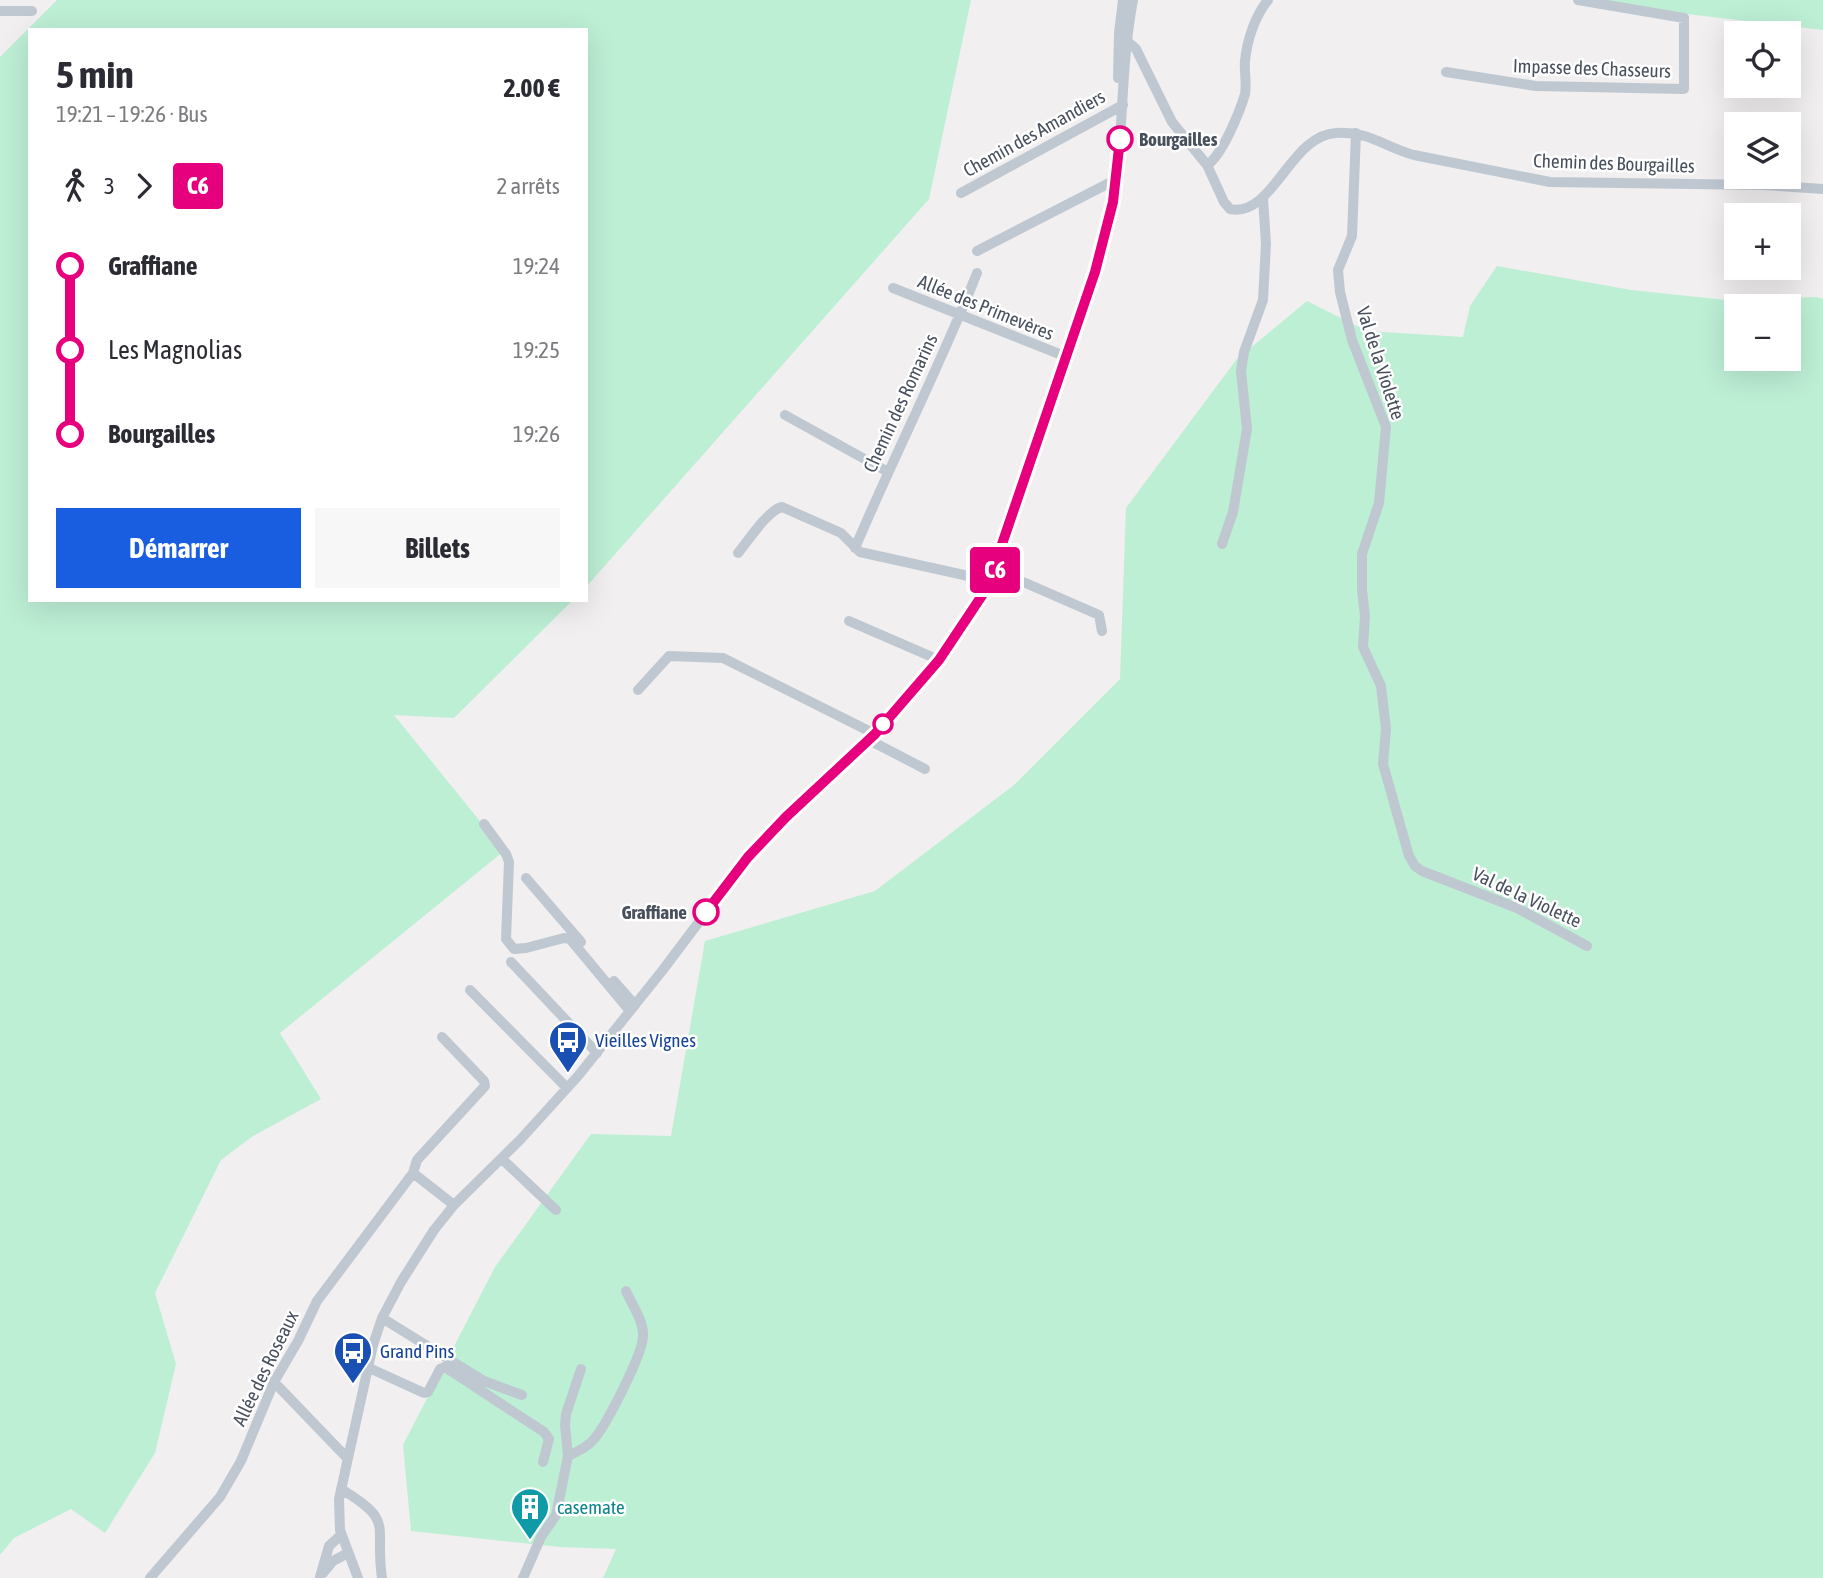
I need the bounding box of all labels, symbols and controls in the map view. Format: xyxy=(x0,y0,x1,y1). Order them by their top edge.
map controls xyxy=(1724,21,1801,371)
button: locate xyxy=(1724,21,1801,98)
text: 5 min xyxy=(56,53,134,96)
street label: Impasse des Chasseurs xyxy=(1513,54,1672,82)
text: 2.00 € xyxy=(503,73,560,103)
street label: Chemin des Amandiers xyxy=(959,85,1109,181)
text: 19:21 – 19:26 · Bus xyxy=(56,101,208,127)
button: layers xyxy=(1724,112,1801,189)
marker: Bourgailles xyxy=(1107,126,1133,152)
place label: Bourgailles xyxy=(1139,128,1218,150)
street label: Chemin des Bourgailles xyxy=(1533,149,1695,177)
icon: walk xyxy=(56,167,94,205)
icon: forward xyxy=(125,167,163,205)
text: C6 xyxy=(187,172,209,199)
text: 3 xyxy=(104,173,115,199)
text: 2 arrêts xyxy=(497,173,560,199)
button: + xyxy=(1724,203,1801,280)
text: Graffiane xyxy=(108,251,198,281)
text: 19:24 xyxy=(513,253,560,279)
street label: Allée des Primevères xyxy=(915,270,1057,344)
button: − xyxy=(1724,294,1801,371)
street label: Val de la Violette xyxy=(1352,304,1410,422)
street label: Chemin des Romarins xyxy=(858,330,942,476)
text: Les Magnolias xyxy=(108,335,242,365)
text: 19:25 xyxy=(513,337,560,363)
text: Bourgailles xyxy=(108,419,215,449)
text: 19:26 xyxy=(513,421,560,447)
button: Démarrer xyxy=(56,508,301,588)
button: Billets xyxy=(315,508,560,588)
line badge: C6 xyxy=(964,547,1026,593)
text: C6 xyxy=(984,556,1006,583)
unlabelled marker xyxy=(873,714,893,734)
street label: Val de la Violette xyxy=(1469,862,1585,932)
marker: Graffiane xyxy=(693,899,719,925)
place label: Graffiane xyxy=(622,901,687,923)
bus stop icon: Vieilles Vignes xyxy=(547,1019,589,1074)
place label: Vieilles Vignes xyxy=(595,1029,696,1051)
street label: Allée des Roseaux xyxy=(228,1307,303,1429)
bus stop icon: Grand Pins xyxy=(332,1330,374,1385)
place label: Grand Pins xyxy=(380,1340,454,1362)
building icon: casemate xyxy=(509,1486,551,1541)
place label: casemate xyxy=(557,1496,625,1518)

